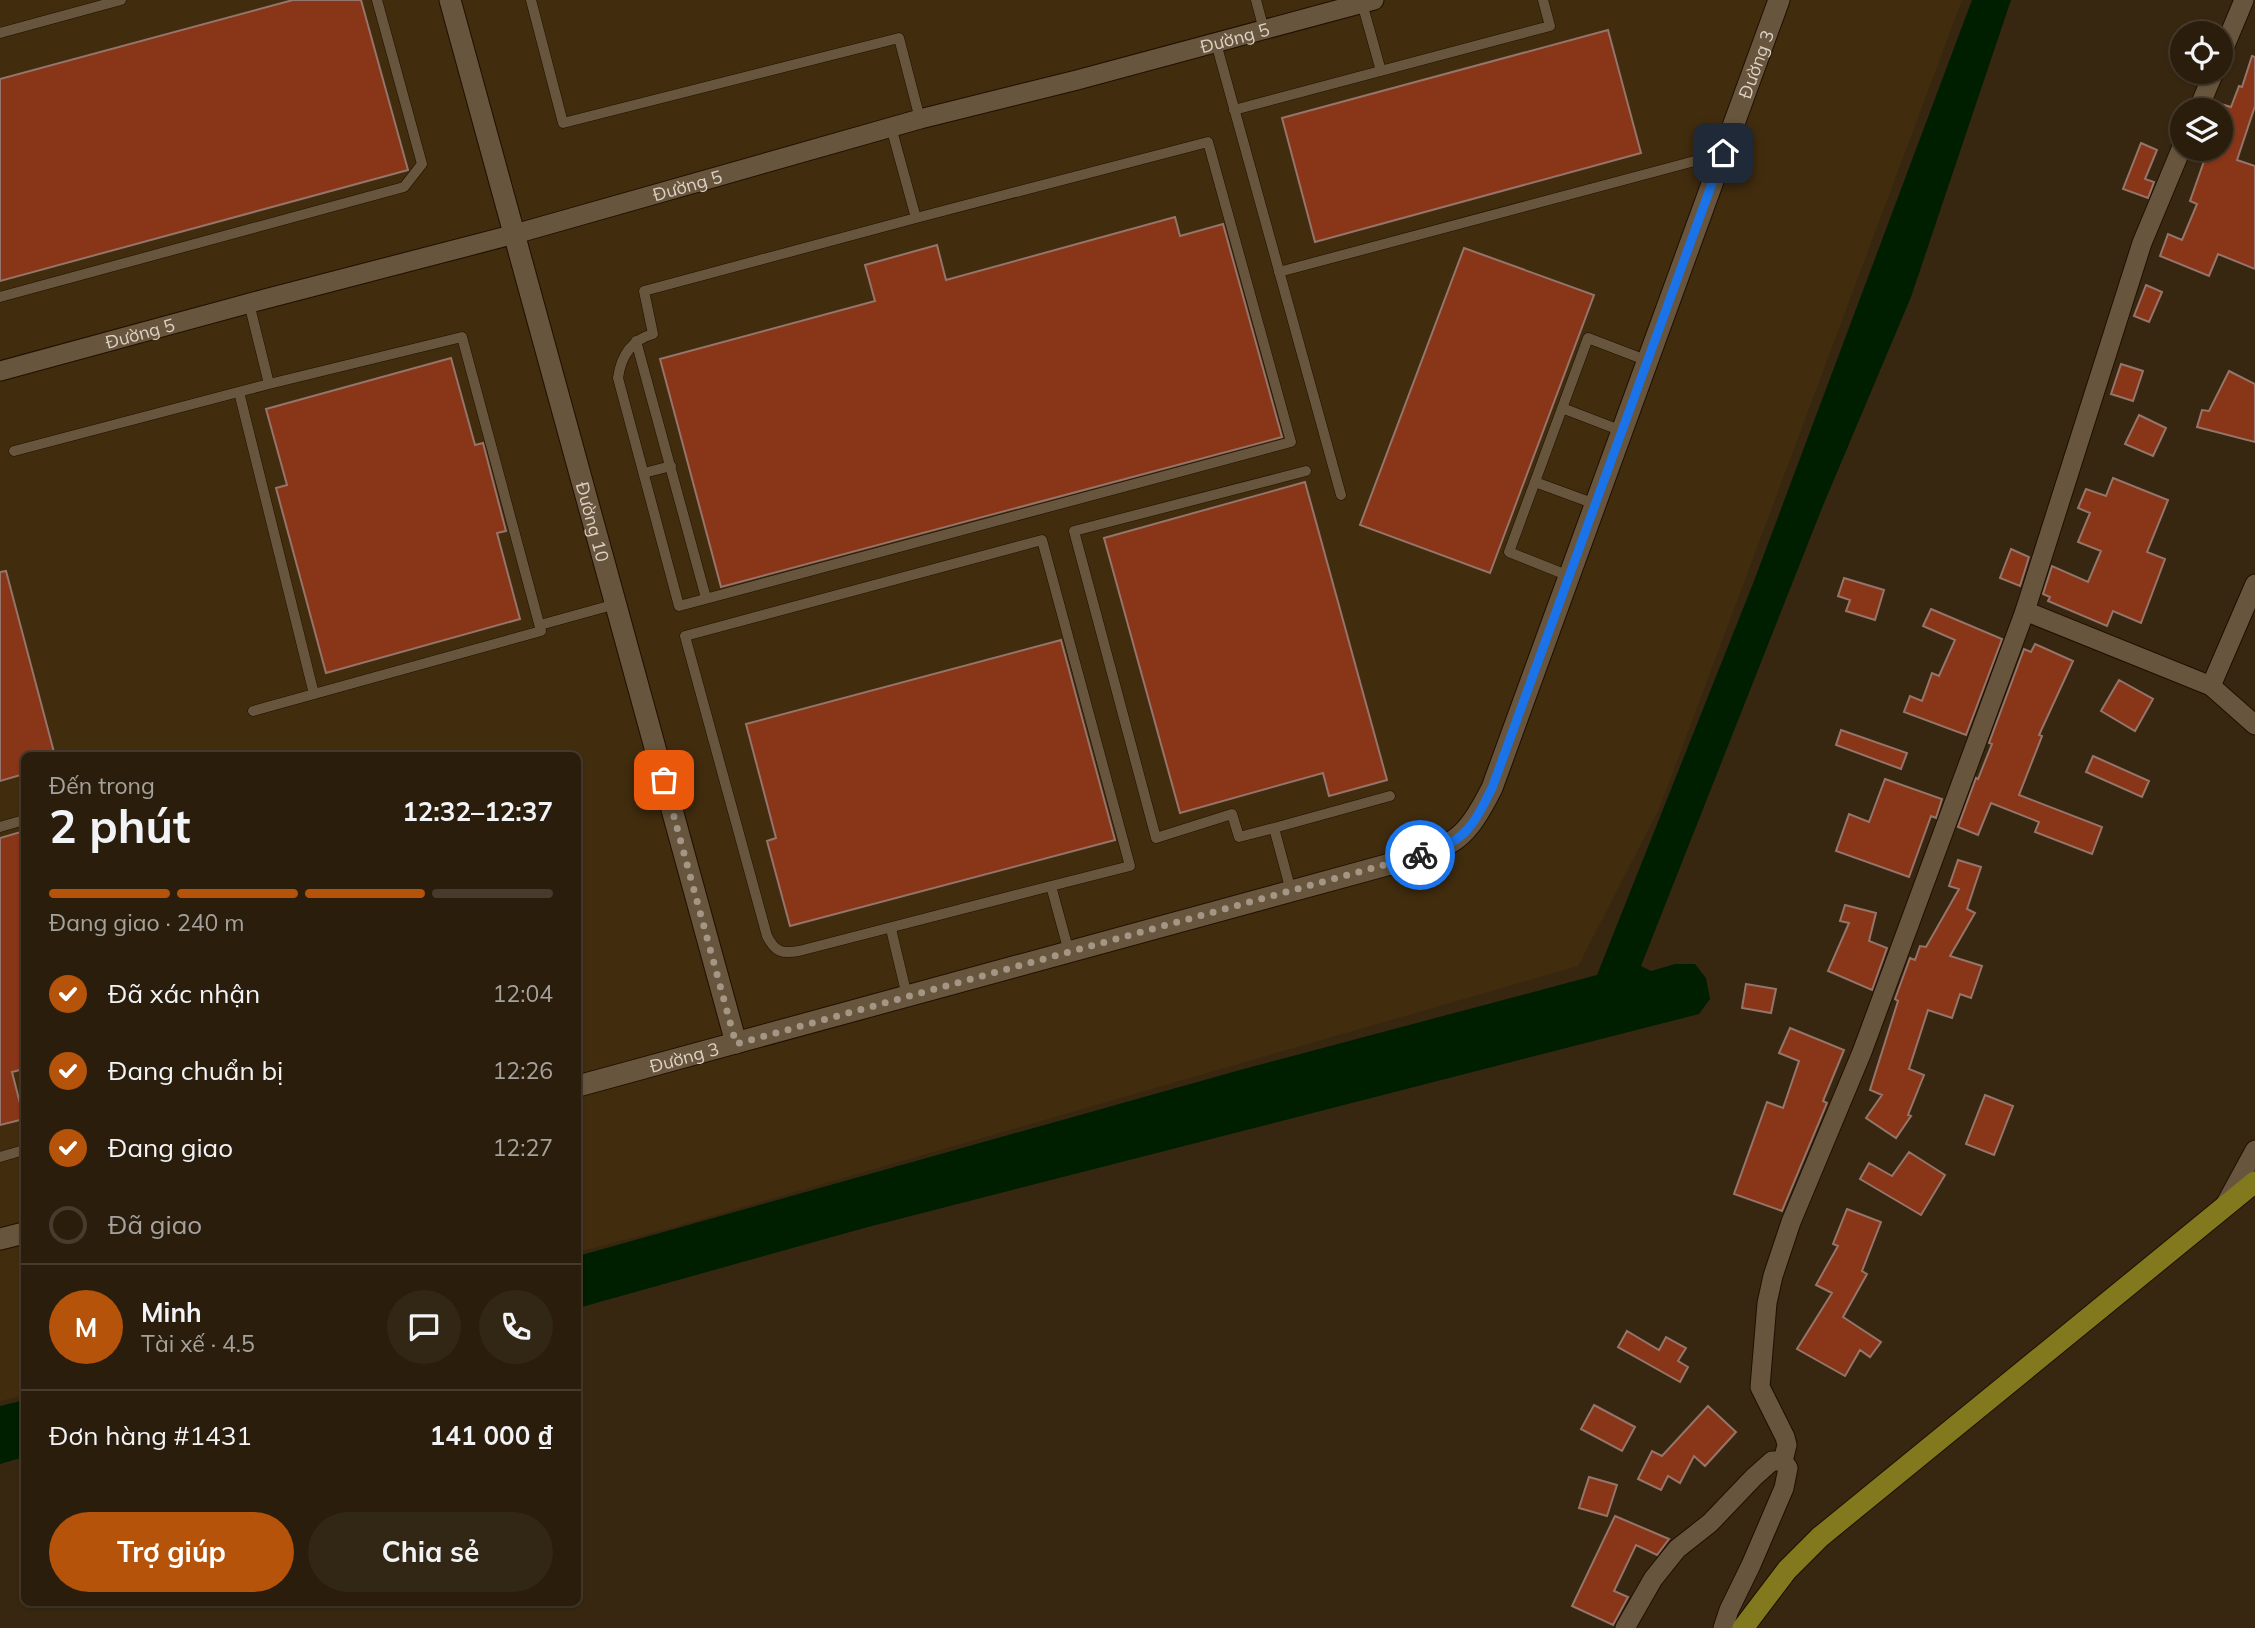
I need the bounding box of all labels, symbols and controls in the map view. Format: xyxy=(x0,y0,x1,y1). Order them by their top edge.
street label: Đường 5 xyxy=(1197,17,1272,58)
map controls xyxy=(2170,21,2233,161)
button: locate xyxy=(2170,21,2233,84)
street label: Đường 3 xyxy=(1733,27,1779,101)
button: layers xyxy=(2170,98,2233,161)
pin xyxy=(1693,123,1753,183)
icon: home xyxy=(1704,134,1742,172)
street label: Đường 5 xyxy=(650,164,725,206)
street label: Đường 5 xyxy=(103,313,177,353)
street label: Đường 10 xyxy=(571,479,615,564)
pin xyxy=(634,750,694,810)
icon: bag xyxy=(645,761,683,799)
text: Đến trong xyxy=(49,771,155,800)
text: 12:32–12:37 xyxy=(402,795,553,828)
text: 2 phút xyxy=(49,797,190,855)
courier xyxy=(1385,820,1455,890)
icon: bike xyxy=(1401,836,1439,874)
text: Đang giao · 240 m xyxy=(49,908,245,937)
icon: check xyxy=(49,975,87,1013)
text: Đã xác nhận xyxy=(108,977,260,1010)
text: 12:04 xyxy=(493,979,553,1008)
street label: Đường 3 xyxy=(647,1037,721,1077)
icon: check xyxy=(49,1052,87,1090)
text: Đang chuẩn bị xyxy=(108,1054,283,1087)
text: 12:26 xyxy=(493,1056,553,1085)
icon: check xyxy=(49,1129,87,1167)
text: Đang giao xyxy=(108,1131,233,1164)
text: 12:27 xyxy=(493,1133,553,1162)
text: Đã giao xyxy=(108,1208,202,1241)
button: chat xyxy=(387,1290,461,1364)
button: phone xyxy=(479,1290,553,1364)
text: Minh xyxy=(141,1296,202,1329)
text: M xyxy=(75,1311,97,1344)
text: Tài xế · 4.5 xyxy=(141,1329,255,1358)
text: Đơn hàng #1431 xyxy=(49,1419,252,1452)
text: 141 000 ₫ xyxy=(430,1419,553,1452)
button: Trợ giúp xyxy=(49,1512,294,1592)
button: Chia sẻ xyxy=(308,1512,553,1592)

